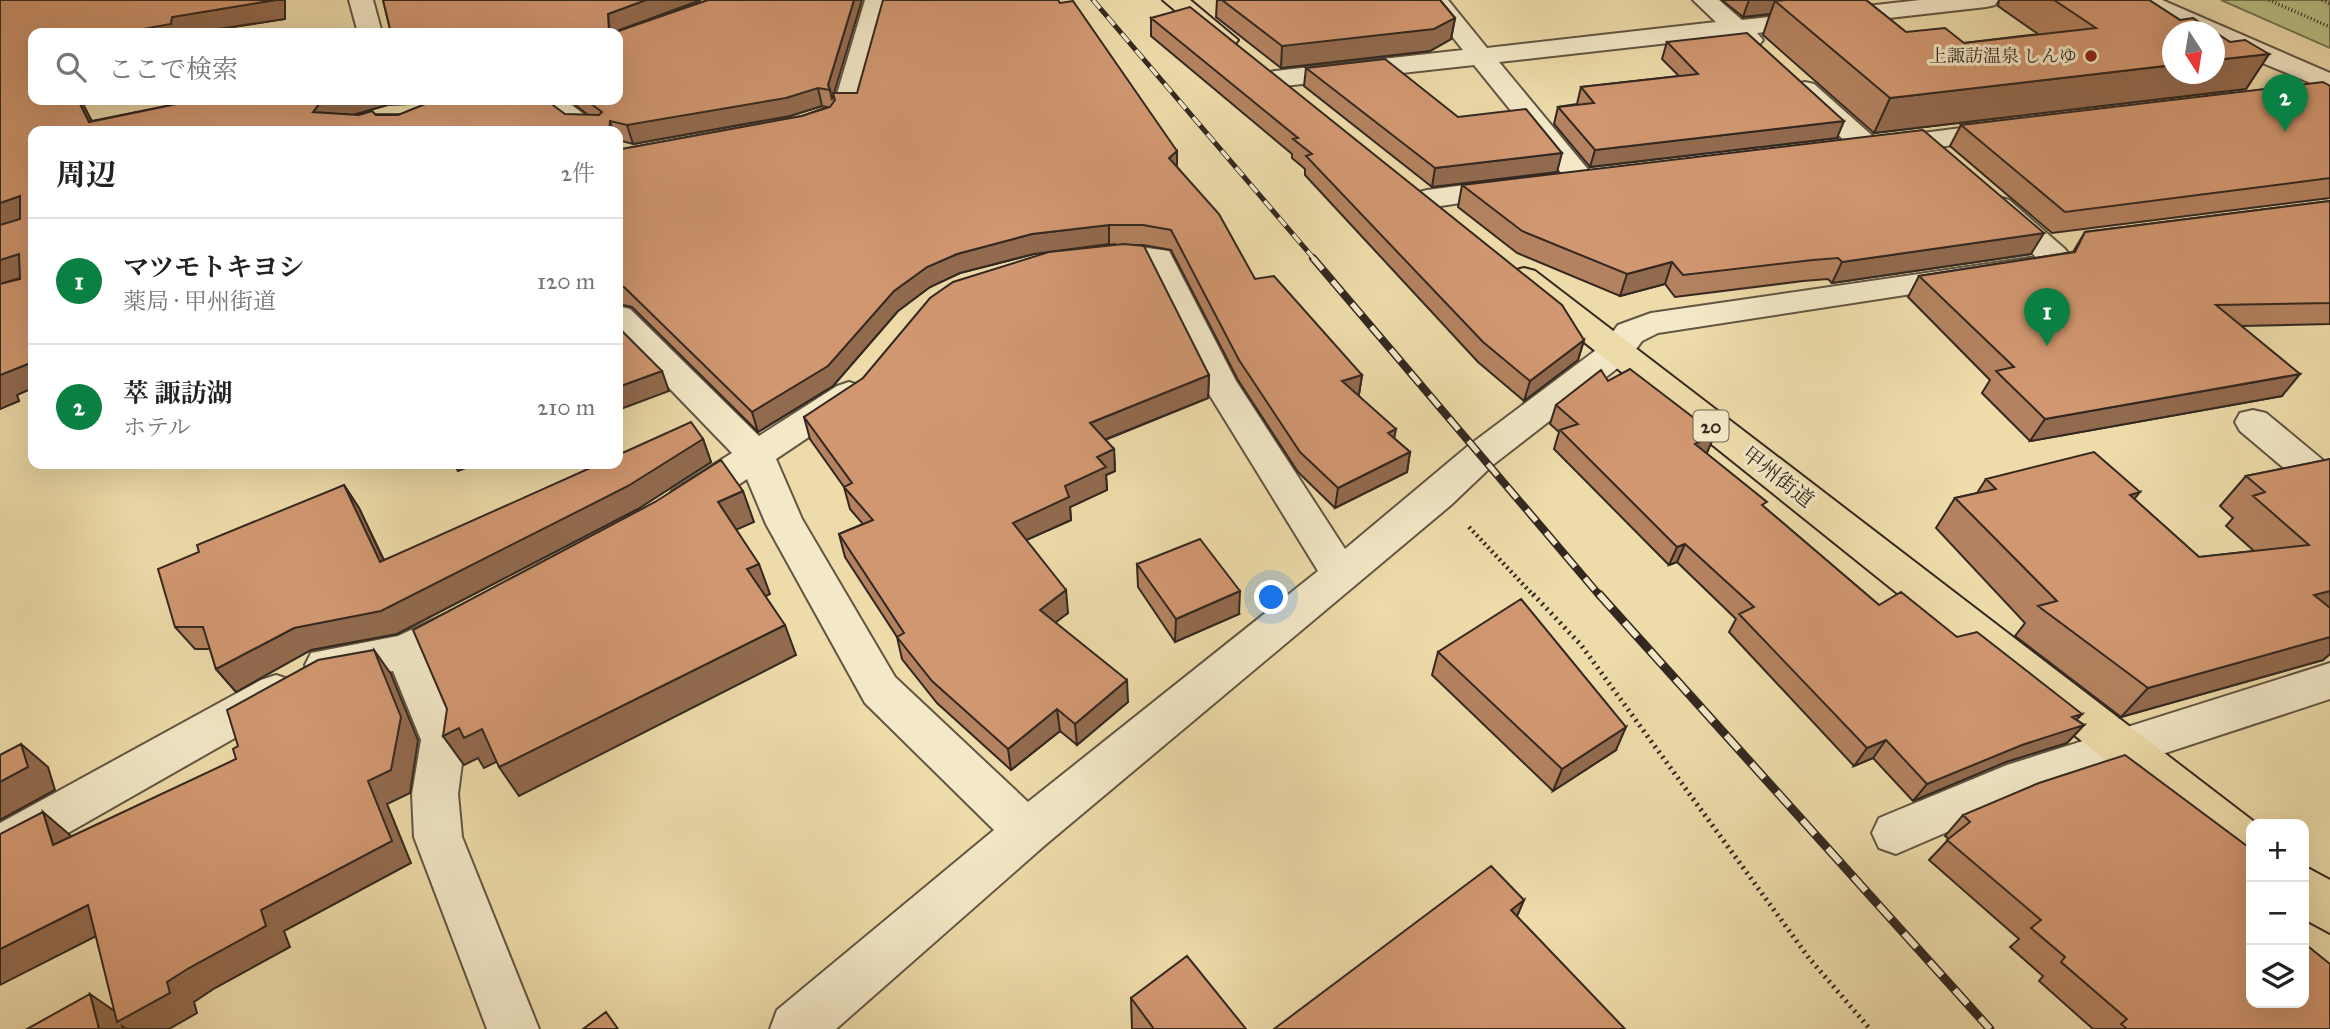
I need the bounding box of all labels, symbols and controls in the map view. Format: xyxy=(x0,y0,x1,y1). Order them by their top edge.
north arrow xyxy=(2162,21,2225,84)
search box xyxy=(28,28,623,105)
place label: 上諏訪温泉 しんゆ xyxy=(1929,45,2077,67)
icon: search xyxy=(52,48,90,86)
marker: 上諏訪温泉 しんゆ xyxy=(2083,48,2099,64)
text: ここで検索 xyxy=(108,53,238,85)
pin: 2 xyxy=(2262,74,2308,132)
text: 周辺 xyxy=(56,157,116,193)
text: 2件 xyxy=(561,159,595,187)
text: マツモトキヨシ xyxy=(123,251,304,283)
text: 1 xyxy=(74,267,84,295)
text: 120 m xyxy=(537,267,595,295)
text: 薬局 · 甲州街道 xyxy=(123,287,276,315)
pin: 1 xyxy=(2024,288,2070,346)
text: 萃 諏訪湖 xyxy=(123,377,233,409)
text: 2 xyxy=(73,393,85,421)
text: 210 m xyxy=(537,393,595,421)
road number: 20 xyxy=(1694,410,1728,442)
text: ホテル xyxy=(123,413,191,441)
street label: 甲州街道 xyxy=(1737,441,1819,513)
your location xyxy=(1254,580,1288,614)
map controls xyxy=(2246,819,2309,1008)
button: + xyxy=(2246,819,2309,882)
button: − xyxy=(2246,882,2309,945)
button: layers xyxy=(2246,945,2309,1008)

